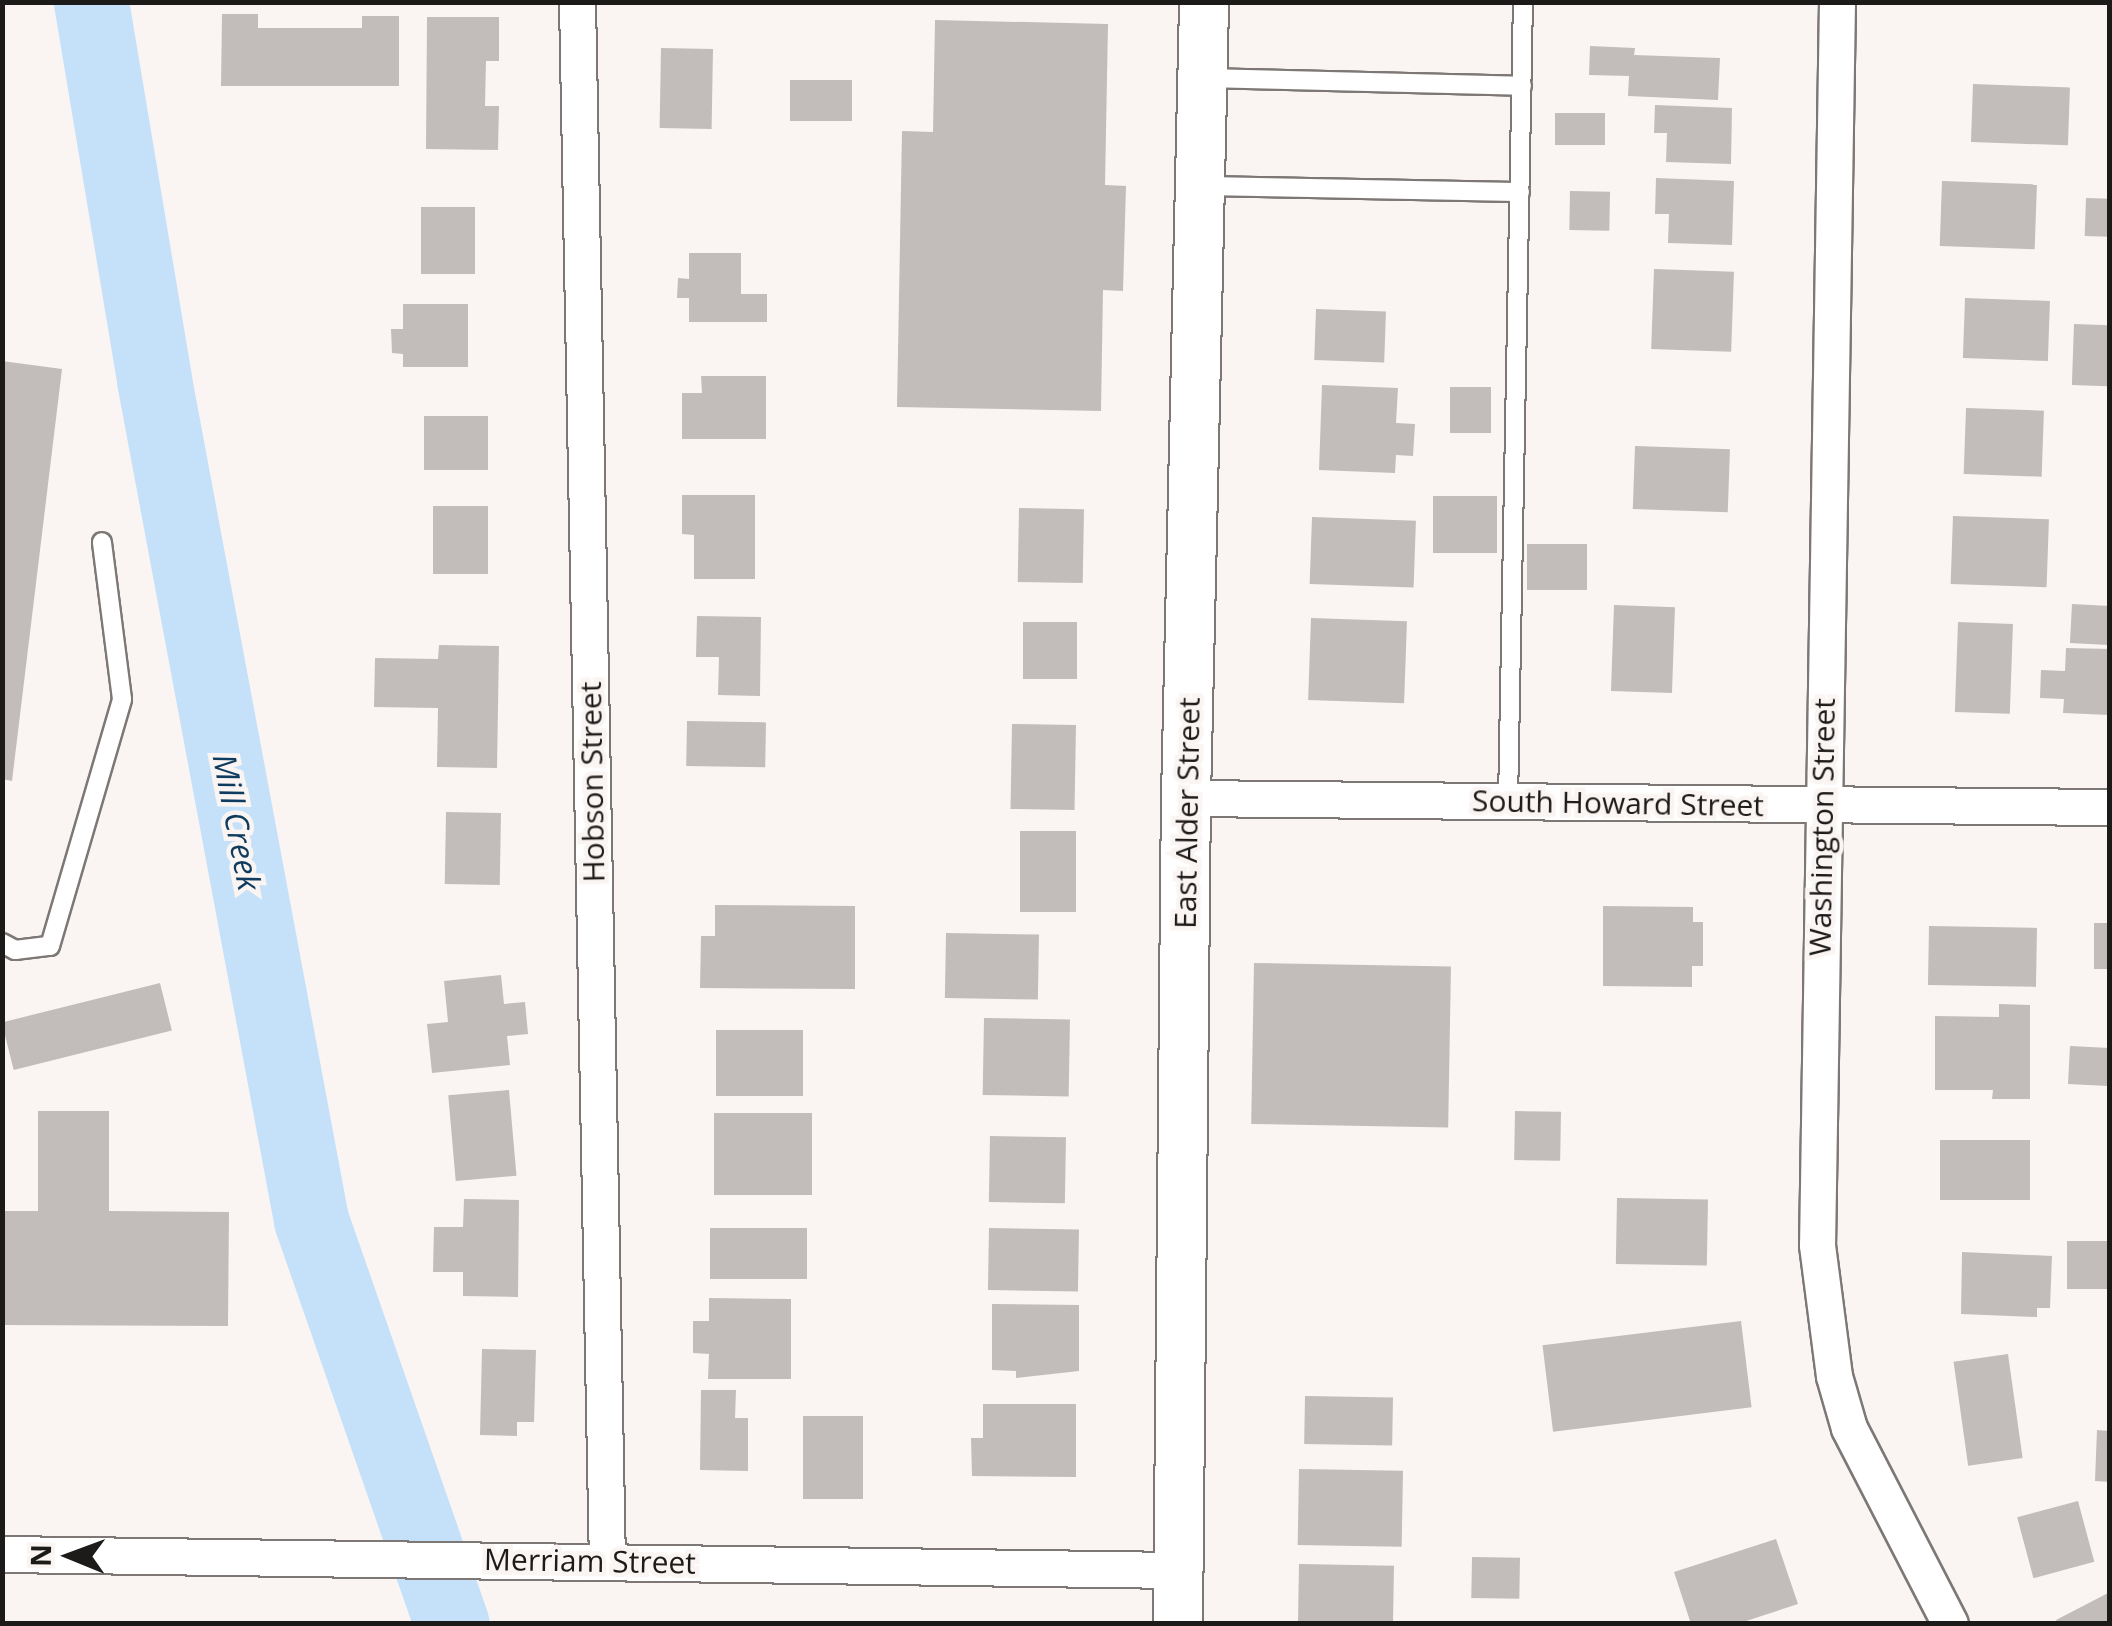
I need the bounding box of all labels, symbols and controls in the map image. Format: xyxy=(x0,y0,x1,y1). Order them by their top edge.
street label: Hobson Street xyxy=(572,681,612,883)
street label: East Alder Street xyxy=(1167,697,1207,929)
street label: Washington Street xyxy=(1802,698,1842,956)
water label: Mill Creek xyxy=(205,750,269,894)
street label: South Howard Street xyxy=(1472,782,1764,824)
north arrow xyxy=(20,1506,120,1606)
street label: Merriam Street xyxy=(484,1541,696,1581)
text: N xyxy=(21,1544,59,1567)

